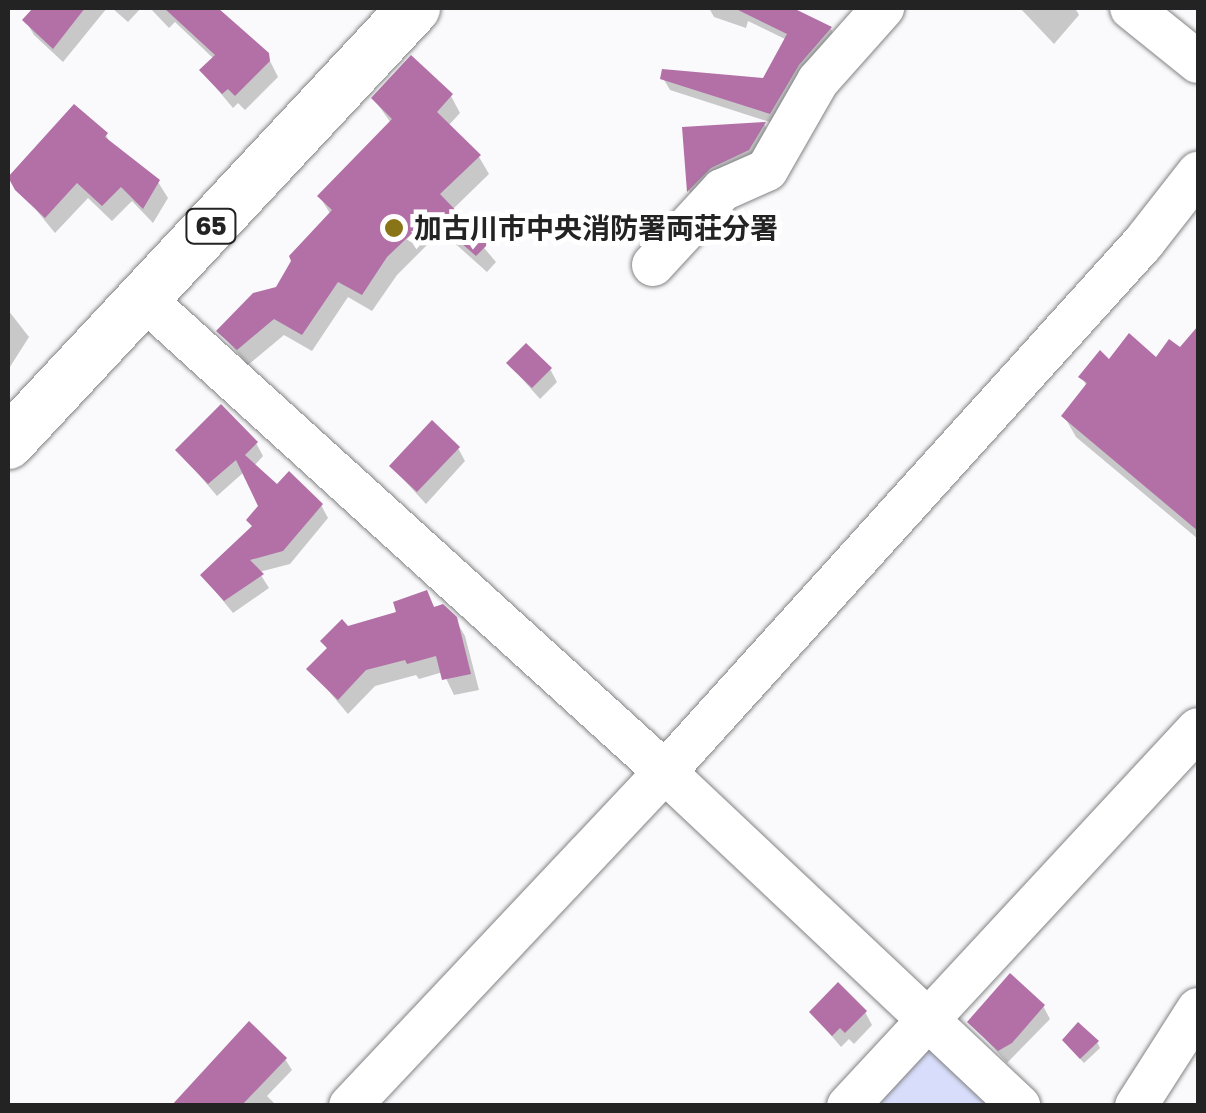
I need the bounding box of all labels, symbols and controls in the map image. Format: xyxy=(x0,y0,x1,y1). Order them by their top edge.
road number: 65 xyxy=(184,206,238,246)
place label: 加古川市中央消防署両荘分署 xyxy=(414,211,778,245)
marker: 加古川市中央消防署両荘分署 xyxy=(383,217,405,239)

